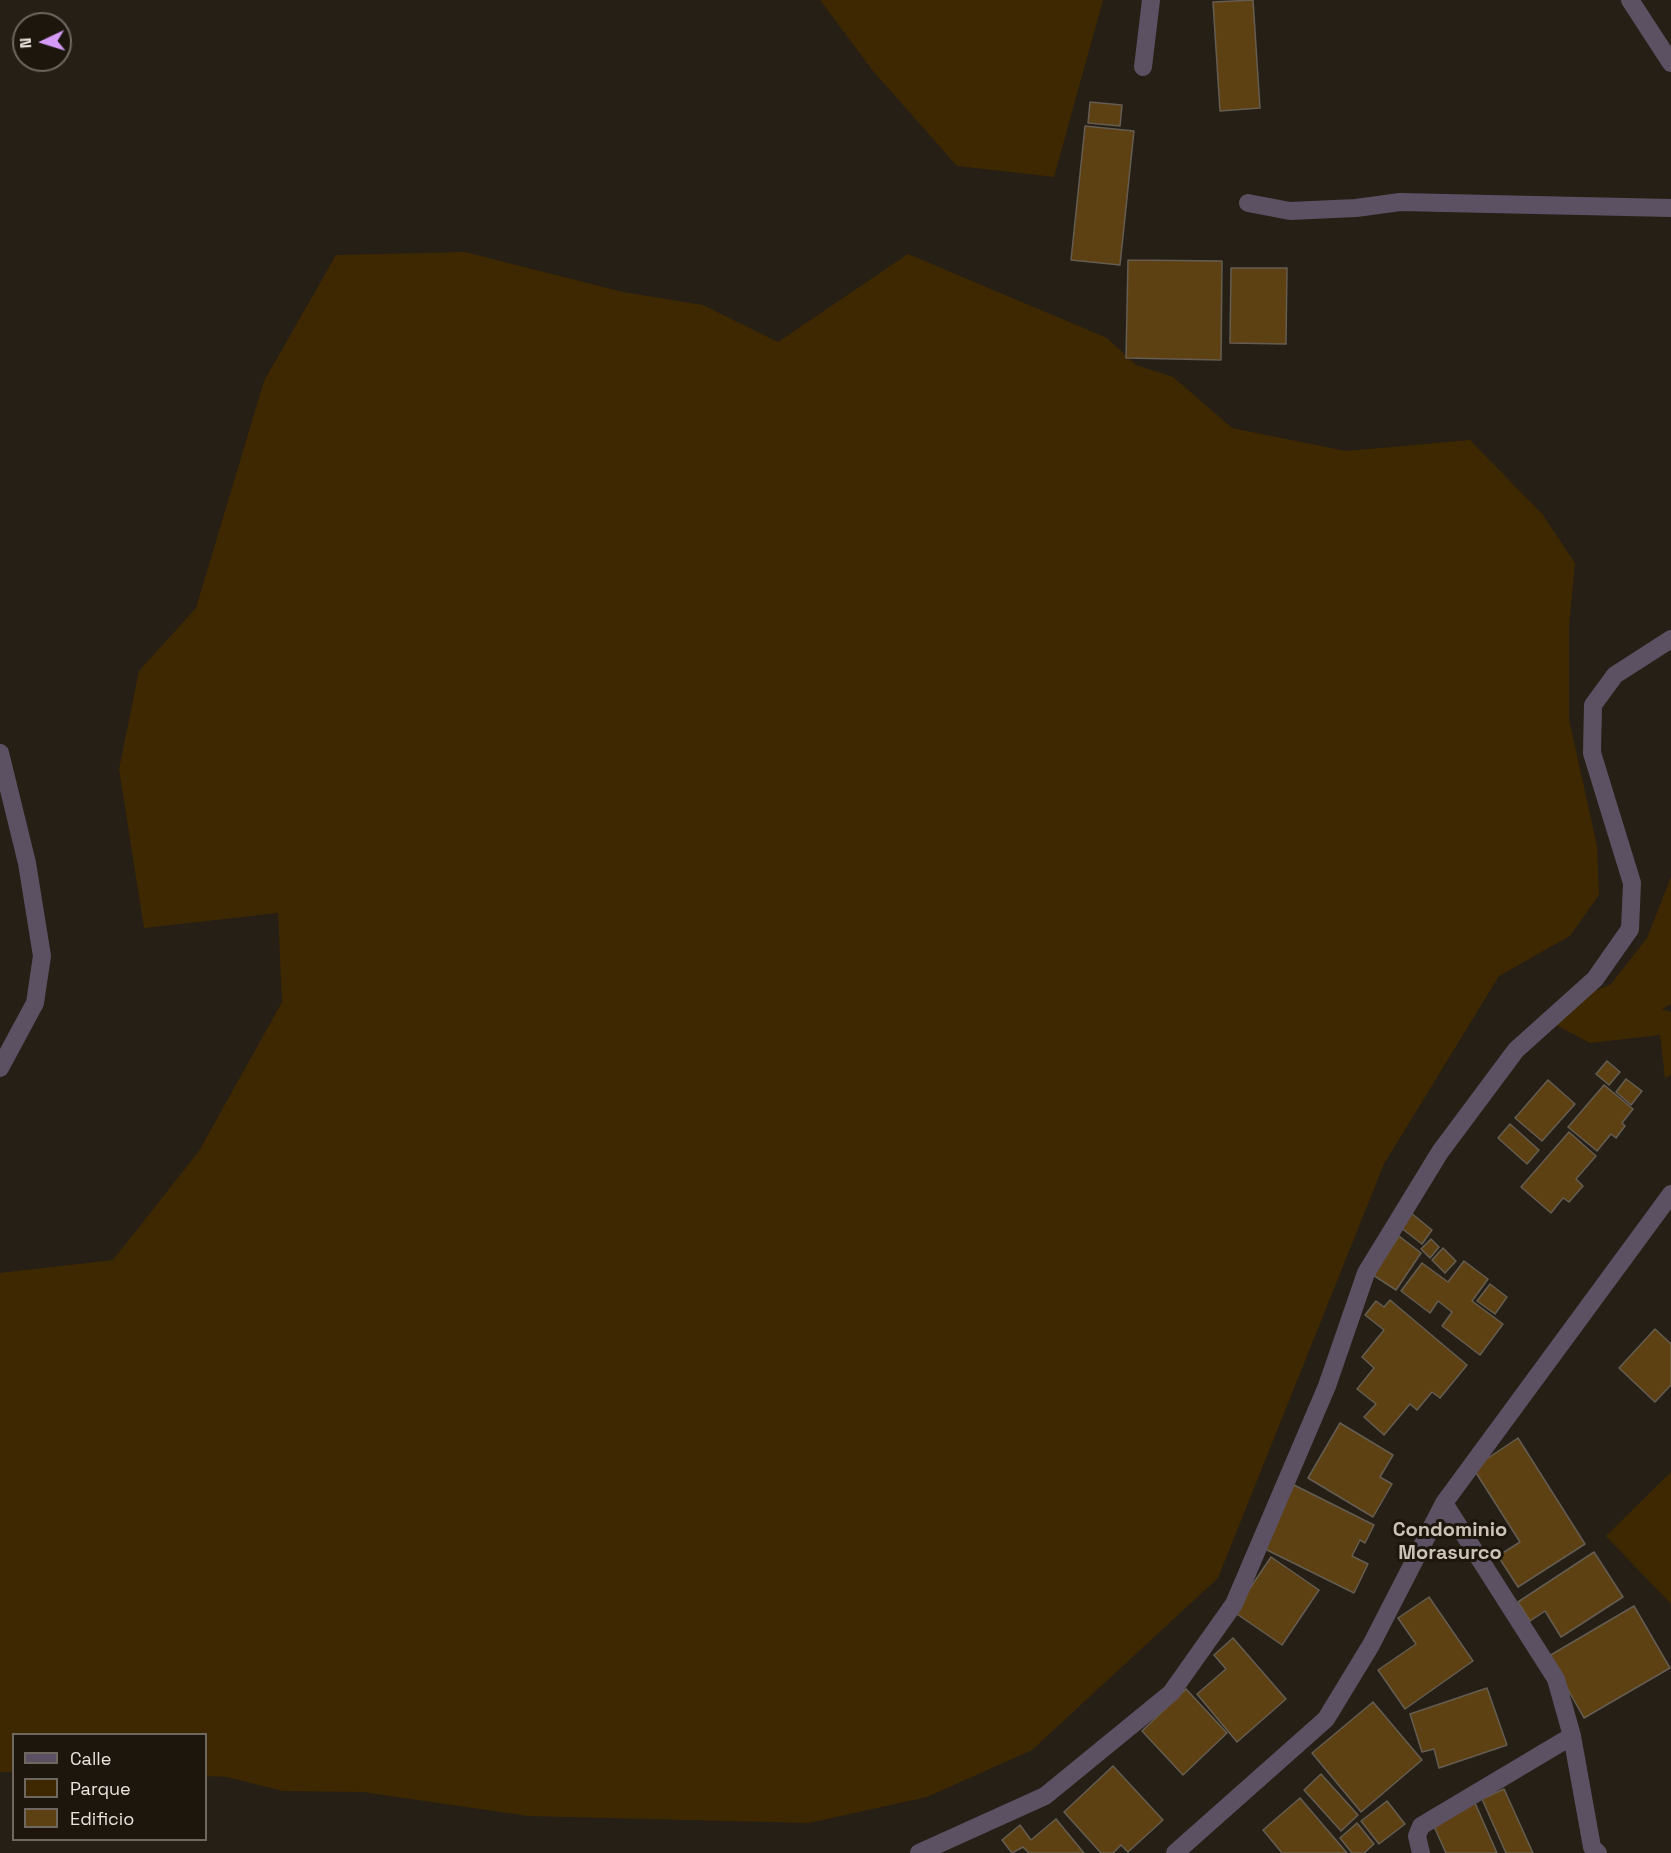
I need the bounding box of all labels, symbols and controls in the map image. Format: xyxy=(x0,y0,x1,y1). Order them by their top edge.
north arrow xyxy=(12,12,72,72)
text: N xyxy=(15,37,36,49)
district label: Condominio Morasurco xyxy=(1393,1519,1507,1566)
legend xyxy=(12,1733,207,1841)
text: Calle xyxy=(70,1747,111,1770)
text: Parque xyxy=(70,1777,131,1800)
text: Edificio xyxy=(70,1807,134,1830)

